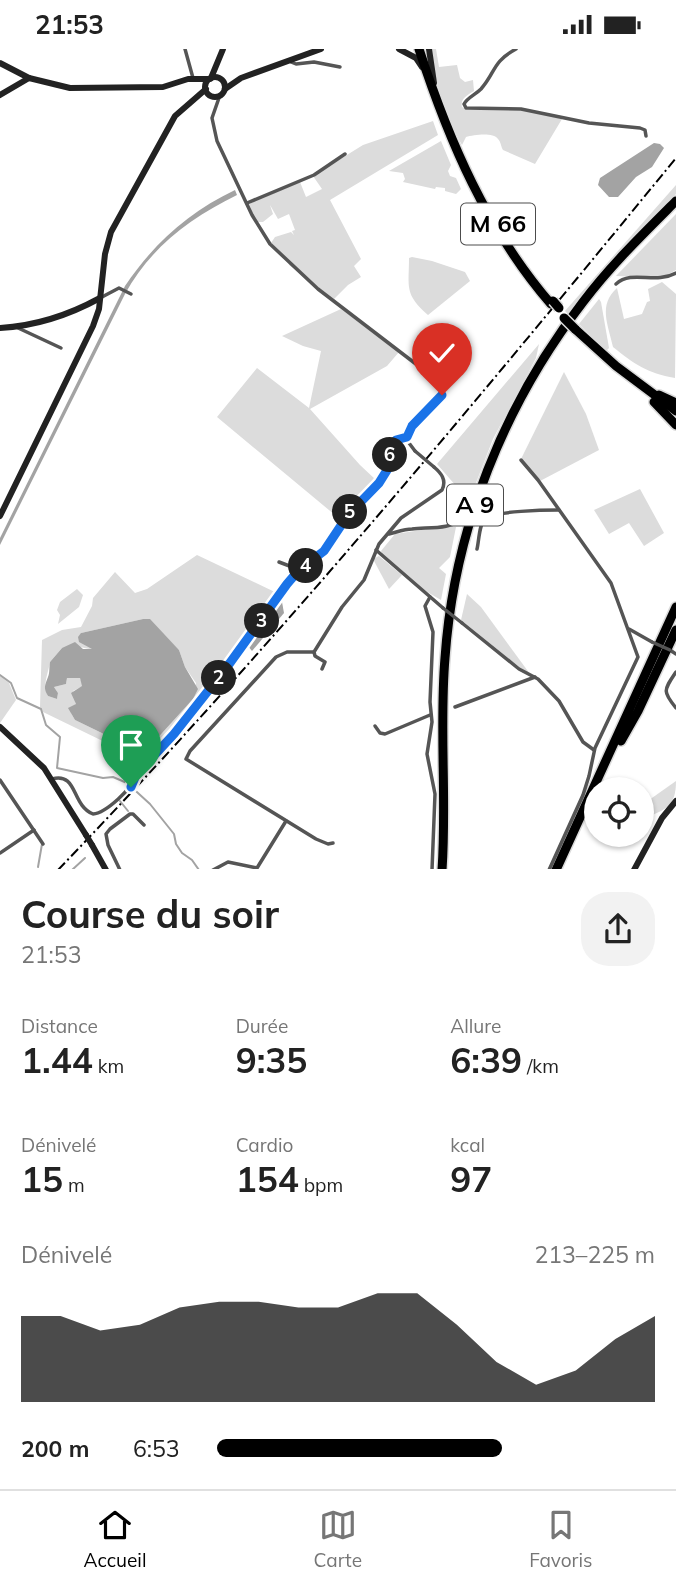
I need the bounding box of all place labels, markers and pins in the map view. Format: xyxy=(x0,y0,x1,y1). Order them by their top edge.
pin xyxy=(412,323,472,395)
pin: 6 xyxy=(372,437,408,473)
pin: 5 xyxy=(332,495,368,529)
pin: 4 xyxy=(288,549,324,583)
pin: 3 xyxy=(244,603,280,639)
pin: 2 xyxy=(202,661,236,695)
pin xyxy=(101,715,161,787)

